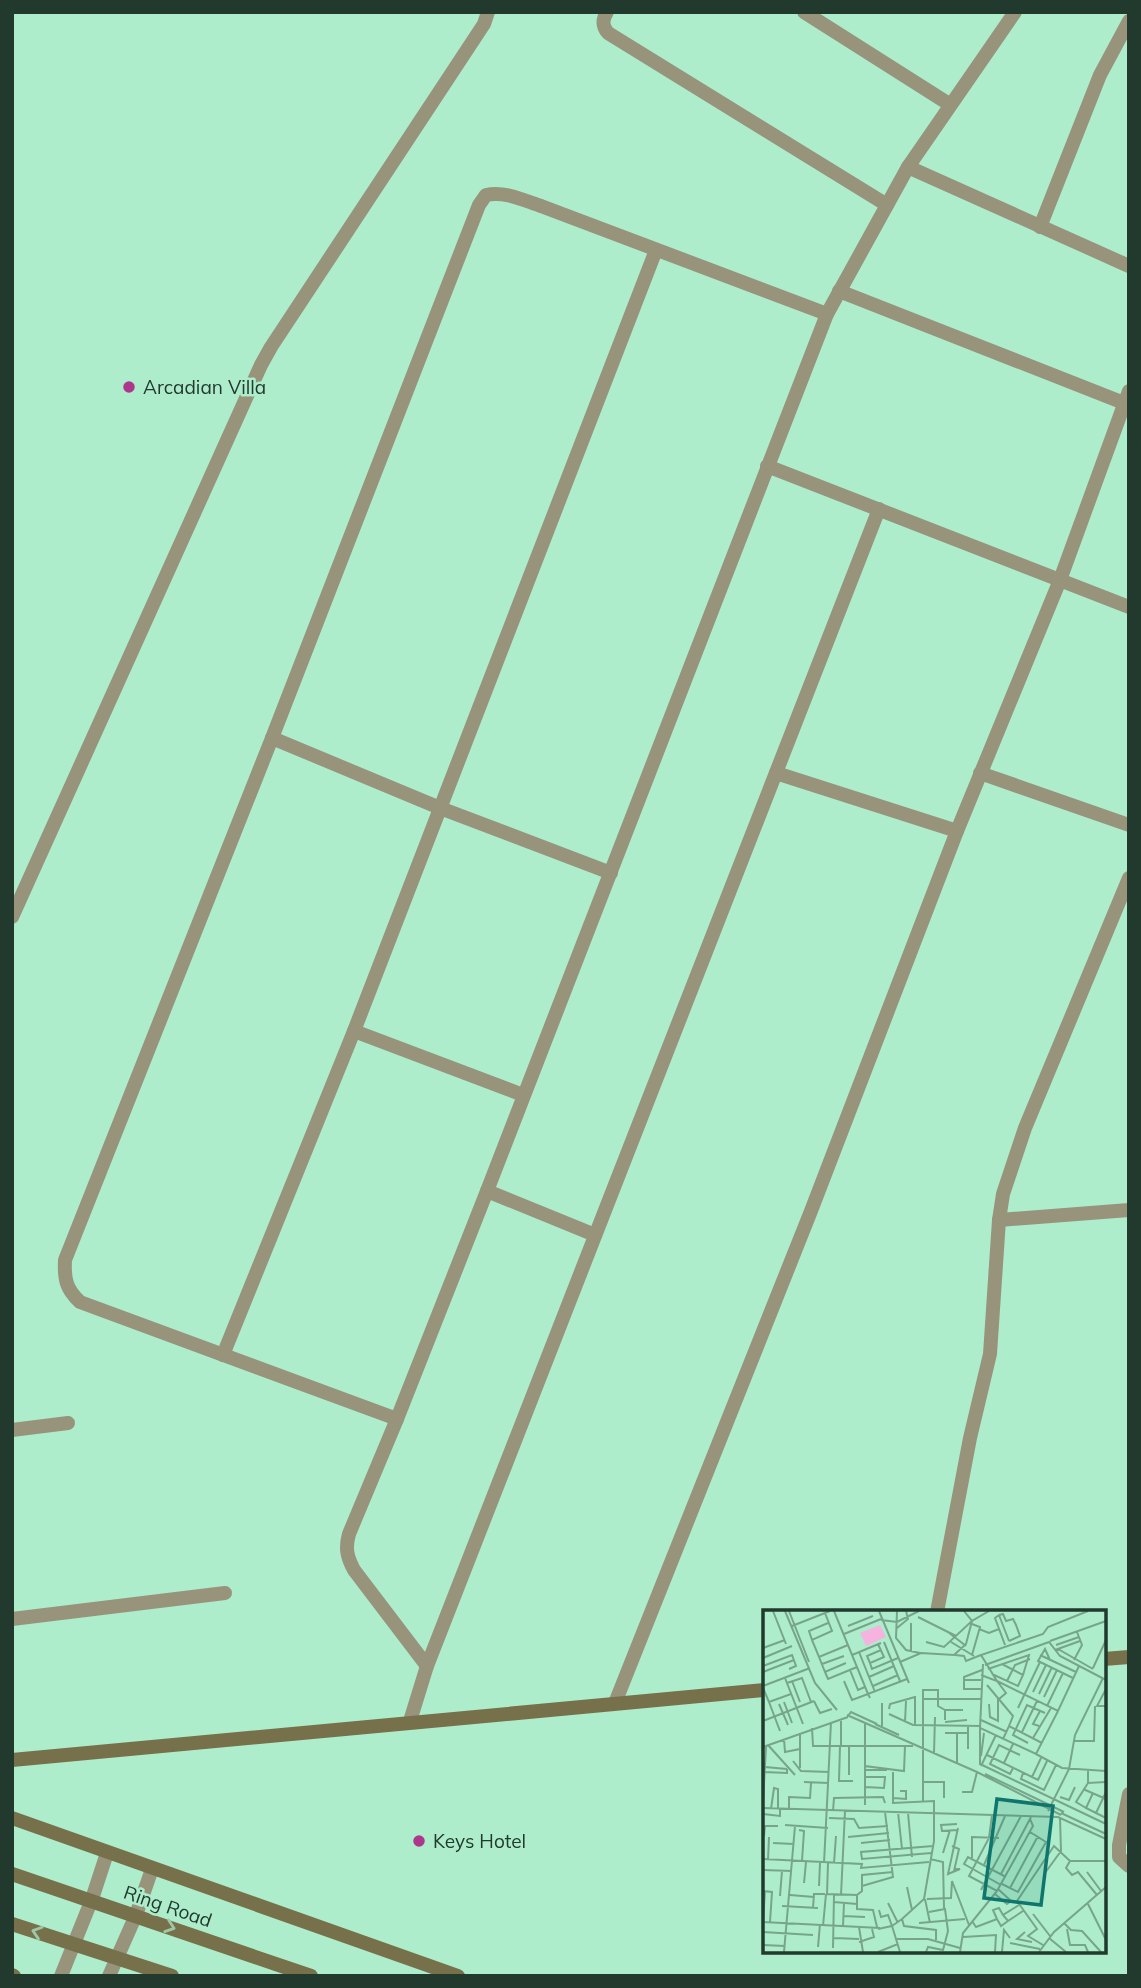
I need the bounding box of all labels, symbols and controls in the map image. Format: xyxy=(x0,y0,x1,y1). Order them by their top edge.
place label: Arcadian Villa xyxy=(143,375,266,399)
marker: Arcadian Villa xyxy=(121,379,137,395)
inset map xyxy=(763,1610,1106,1953)
place label: Keys Hotel xyxy=(433,1829,526,1853)
marker: Keys Hotel xyxy=(411,1833,427,1849)
street label: Ring Road xyxy=(121,1880,215,1932)
one-way arrow xyxy=(163,1918,175,1932)
one-way arrow xyxy=(31,1926,44,1940)

